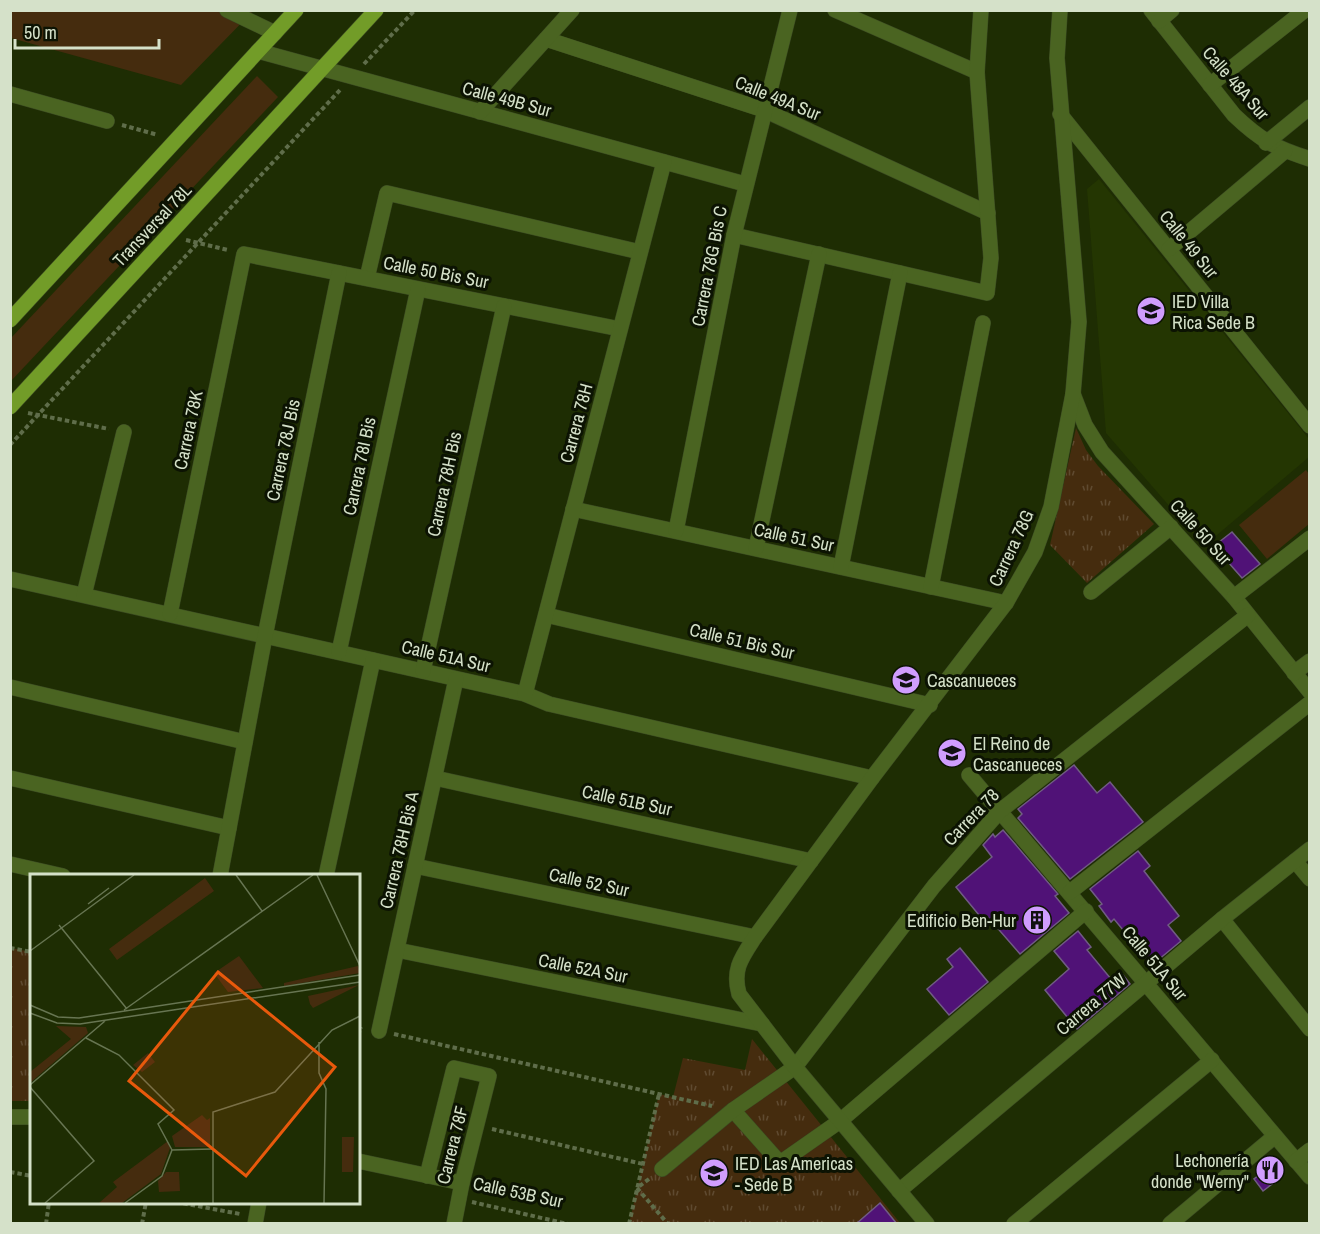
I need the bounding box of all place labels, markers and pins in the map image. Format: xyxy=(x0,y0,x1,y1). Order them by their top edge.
place label: IED Villa Rica Sede B xyxy=(1172,289,1255,335)
school or university icon: IED Villa Rica Sede B xyxy=(1135,295,1167,327)
school or university icon: Cascanueces xyxy=(890,664,922,696)
place label: Cascanueces xyxy=(927,668,1016,693)
place label: El Reino de Cascanueces xyxy=(973,731,1062,777)
school or university icon: El Reino de Cascanueces xyxy=(936,737,968,769)
building icon: Edificio Ben-Hur xyxy=(1021,904,1053,936)
place label: Edificio Ben-Hur xyxy=(907,908,1016,933)
place label: Lechonería donde "Werny" xyxy=(1151,1148,1249,1194)
place label: IED Las Americas - Sede B xyxy=(735,1151,853,1197)
restaurant icon: Lechonería donde "Werny" xyxy=(1254,1154,1286,1186)
school or university icon: IED Las Americas - Sede B xyxy=(698,1157,730,1189)

